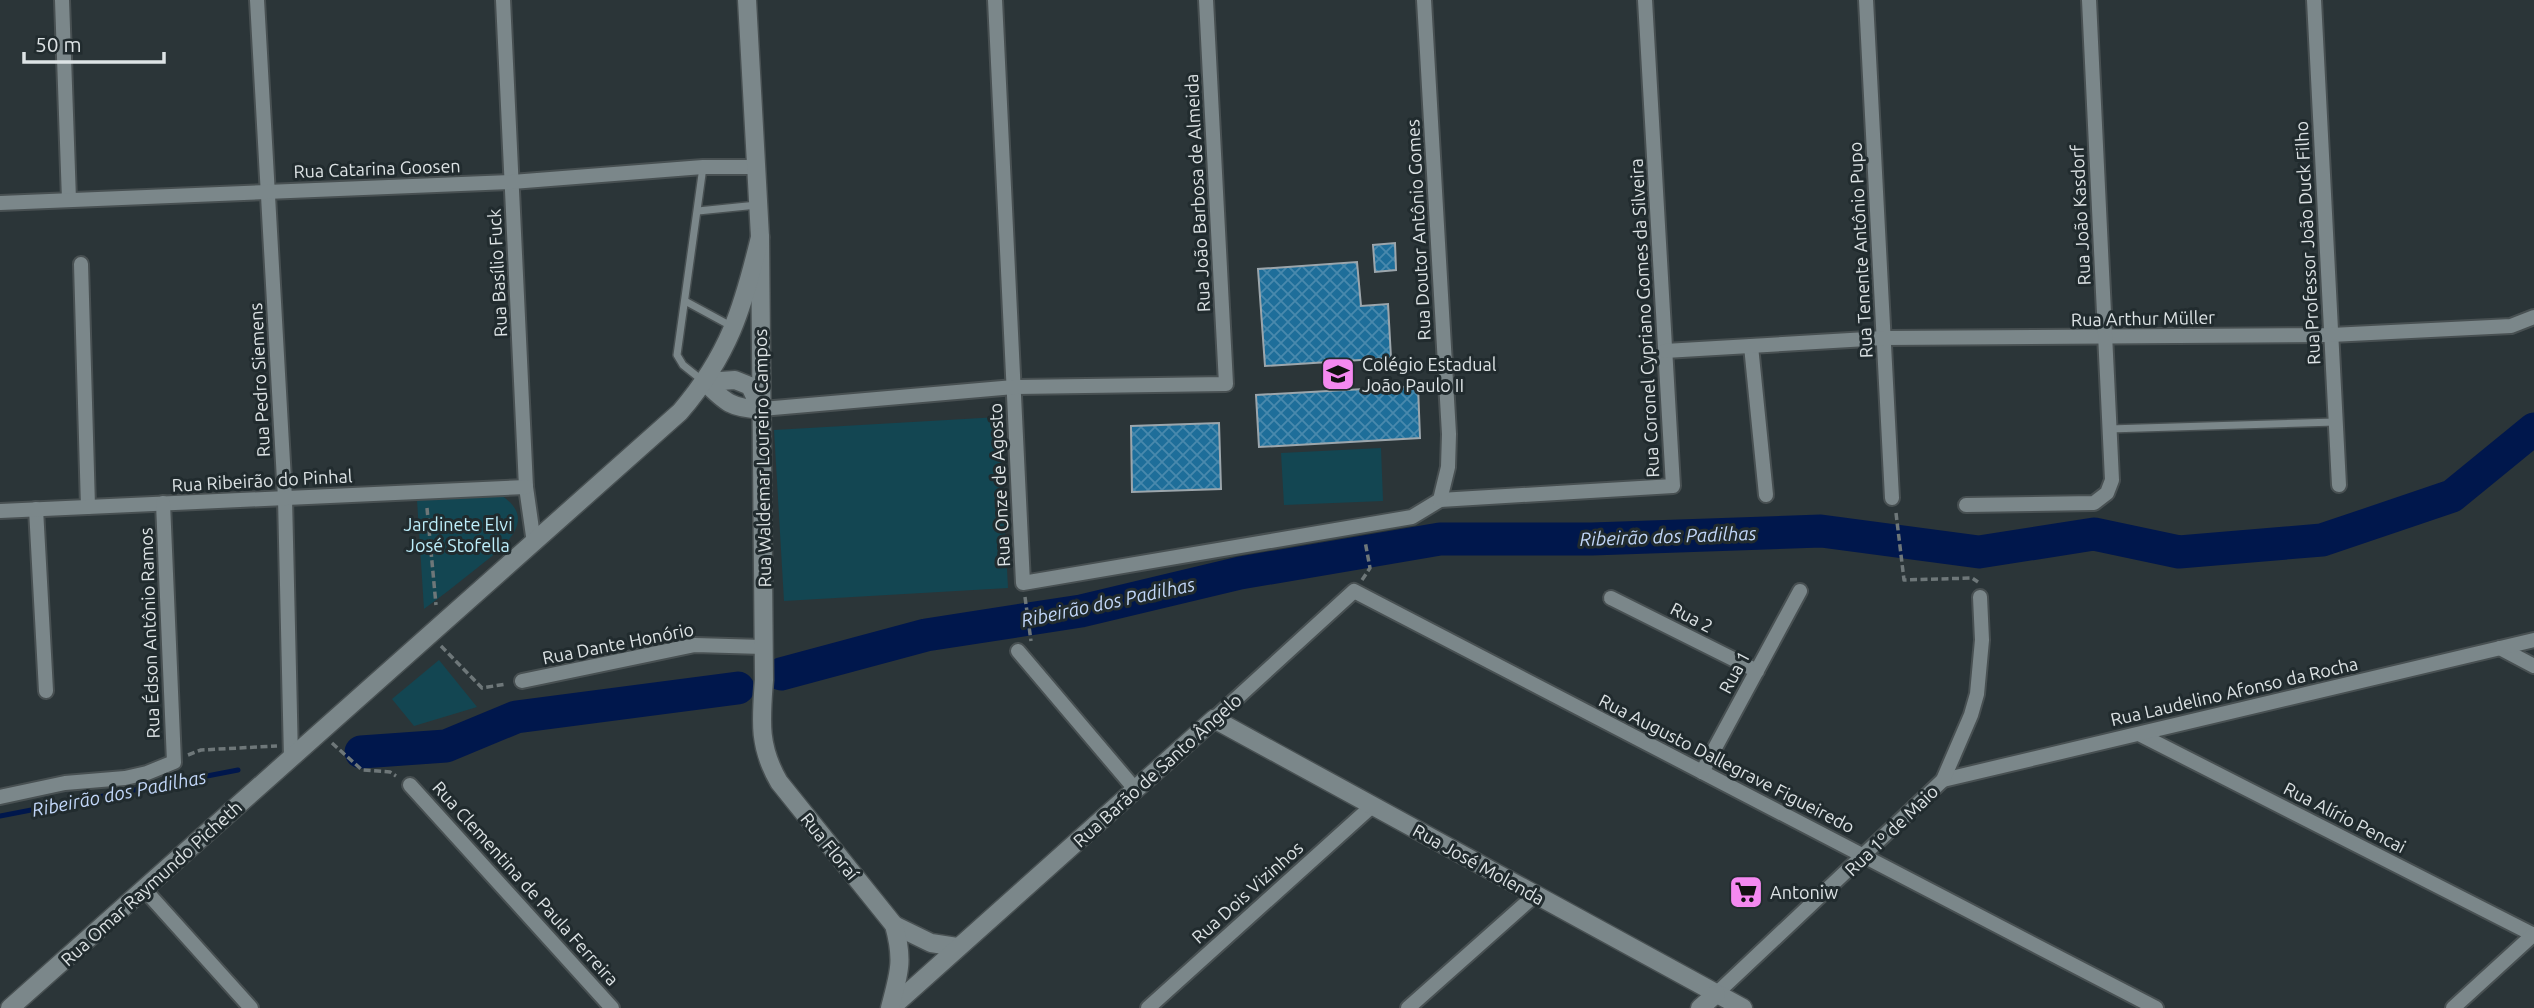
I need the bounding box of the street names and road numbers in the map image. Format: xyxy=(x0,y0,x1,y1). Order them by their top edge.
street label: Rua João Barbosa de Almeida xyxy=(1181,73,1213,313)
street label: Rua Doutor Antônio Gomes xyxy=(1402,119,1434,341)
street label: Rua Professor João Duck Filho xyxy=(2291,121,2323,365)
street label: Rua Tenente Antônio Pupo xyxy=(1844,141,1876,359)
street label: Rua João Kasdorf xyxy=(2066,144,2094,286)
street label: Rua Catarina Goosen xyxy=(293,155,461,181)
street label: Rua Coronel Cypriano Gomes da Silveira xyxy=(1626,158,1662,478)
street label: Rua Basílio Fuck xyxy=(484,208,510,338)
street label: Rua Pedro Siemens xyxy=(245,302,273,458)
street label: Rua Arthur Müller xyxy=(2071,307,2215,329)
street label: Rua Waldemar Loureiro Campos xyxy=(750,328,774,587)
street label: Rua Onze de Agosto xyxy=(985,403,1013,567)
street label: Rua Ribeirão do Pinhal xyxy=(171,465,353,495)
street label: Rua Édson Antônio Ramos xyxy=(134,527,163,739)
street label: Rua 2 xyxy=(1667,598,1717,636)
street label: Rua Dante Honório xyxy=(541,619,695,667)
street label: Rua 1 xyxy=(1715,647,1753,697)
street label: Rua Laudelino Afonso da Rocha xyxy=(2108,653,2360,729)
street label: Rua Barão de Santo Ângelo xyxy=(1068,689,1245,851)
street label: Rua Augusto Dallegrave Figueiredo xyxy=(1596,690,1858,836)
street label: Rua Clementina de Paula Ferreira xyxy=(429,777,623,989)
street label: Rua Alírio Pencai xyxy=(2281,778,2409,856)
street label: Rua 1º de Maio xyxy=(1840,781,1942,879)
street label: Rua Omar Raymundo Picheth xyxy=(57,797,245,969)
street label: Rua Floraí xyxy=(797,809,863,884)
street label: Rua José Molenda xyxy=(1410,820,1548,908)
street label: Rua Dois Vizinhos xyxy=(1187,837,1307,947)

